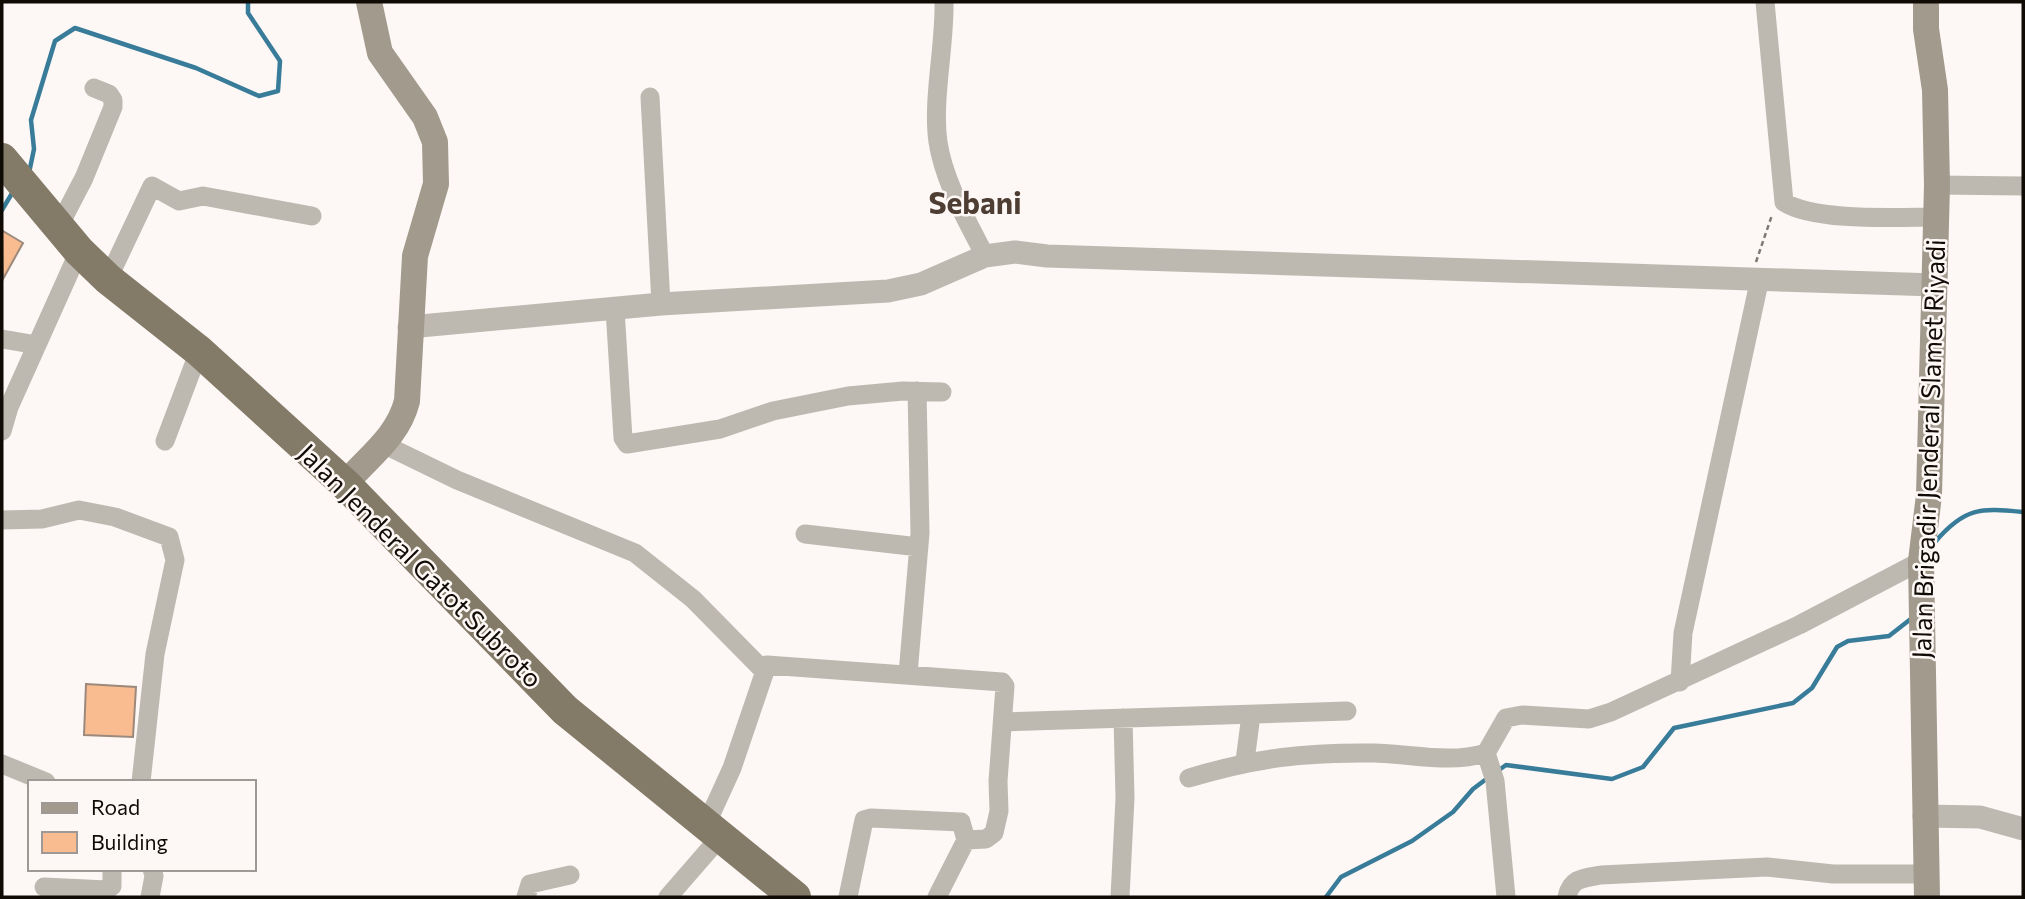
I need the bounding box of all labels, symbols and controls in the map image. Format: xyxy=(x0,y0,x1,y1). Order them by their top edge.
district label: Sebani xyxy=(928,183,1022,220)
street label: Jalan Brigadir Jenderal Slamet Riyadi xyxy=(1905,239,1950,659)
street label: Jalan Jenderal Gatot Subroto xyxy=(293,437,549,693)
legend xyxy=(28,780,256,871)
text: Road xyxy=(91,794,140,819)
text: Building xyxy=(91,829,168,854)

